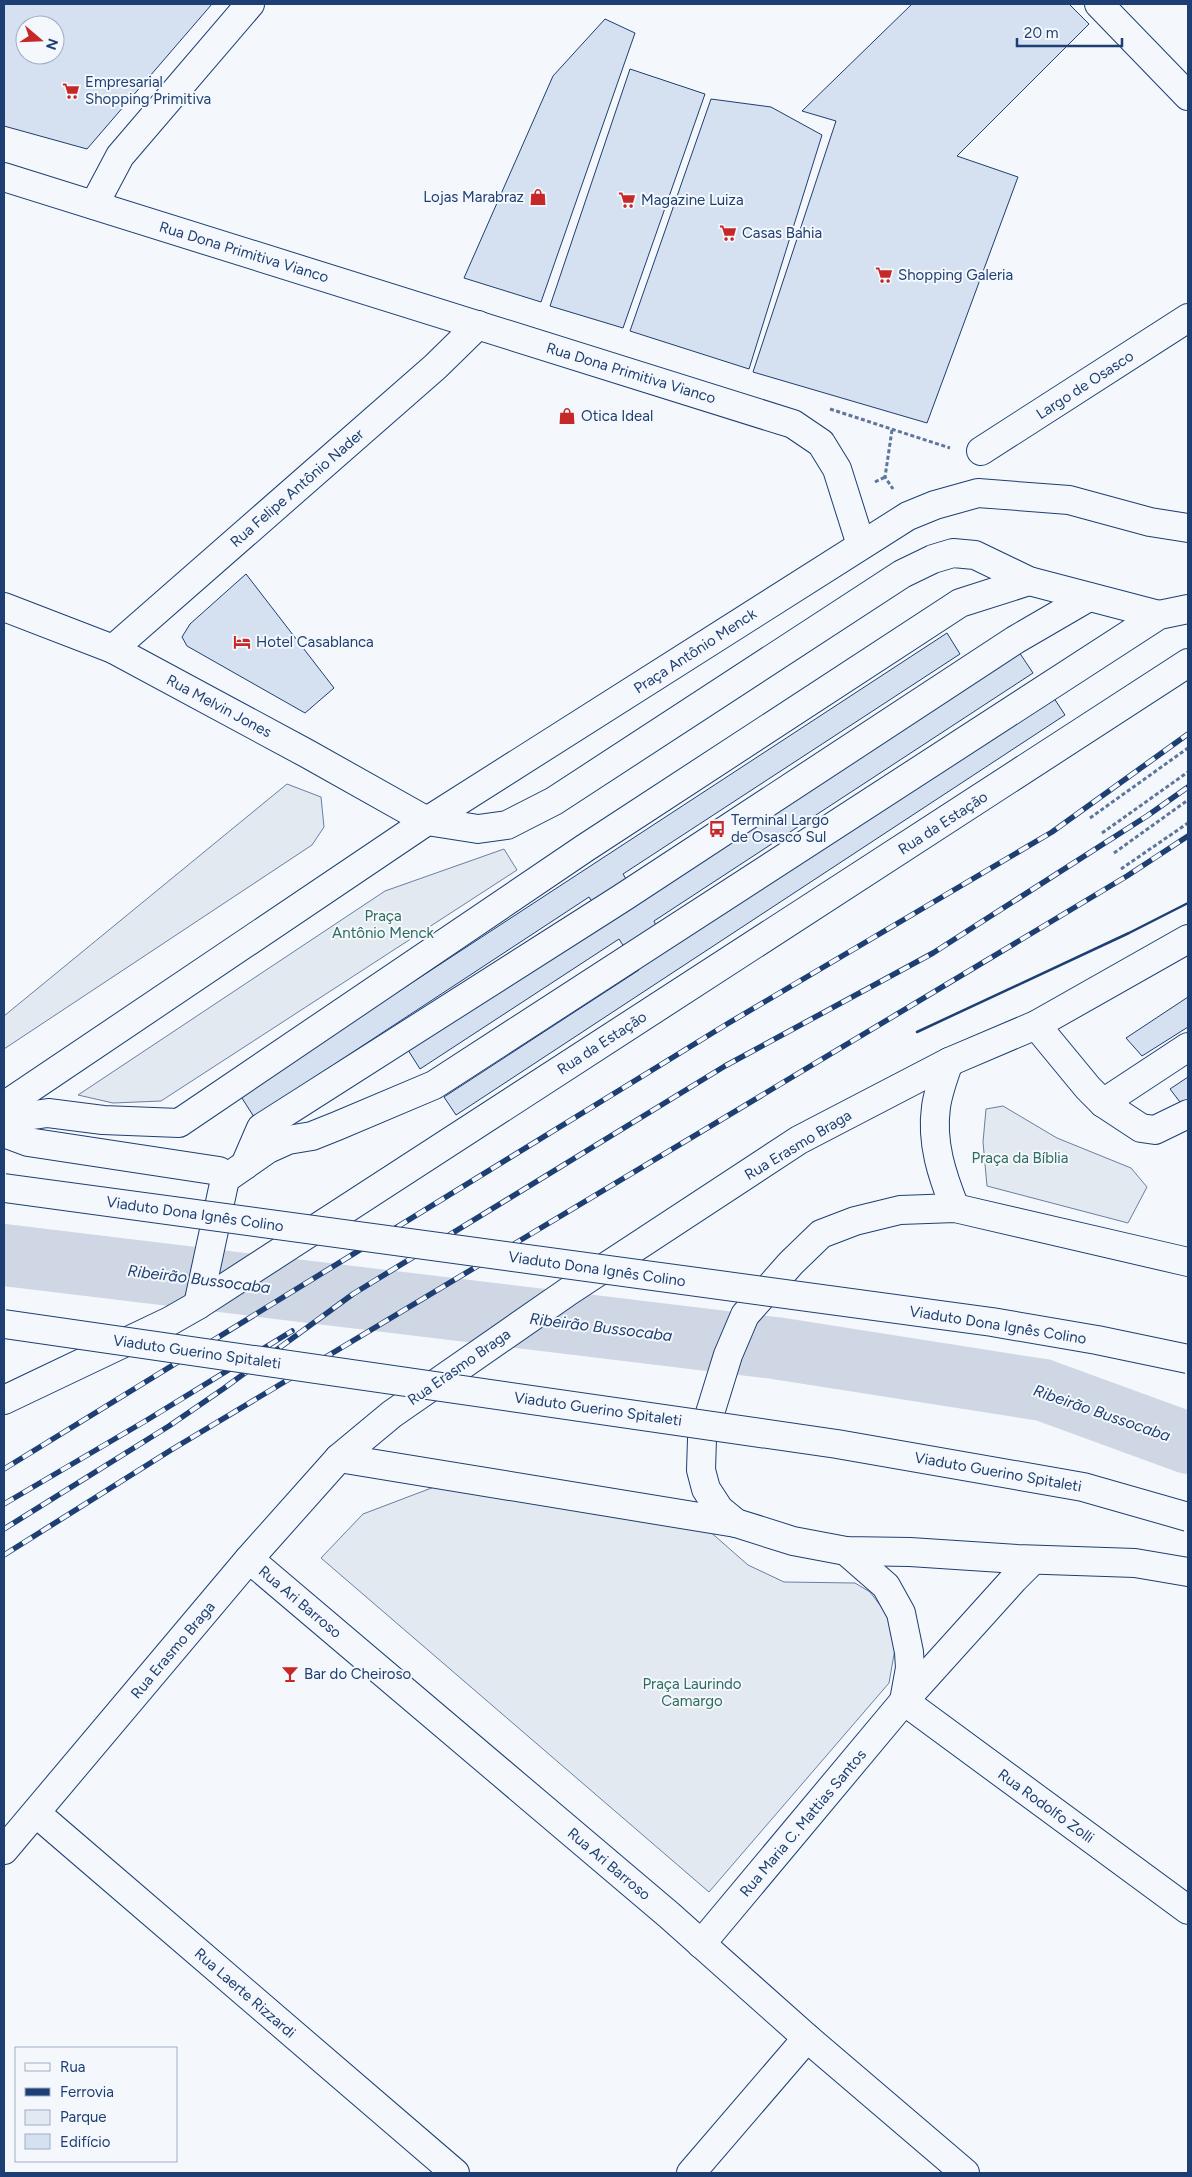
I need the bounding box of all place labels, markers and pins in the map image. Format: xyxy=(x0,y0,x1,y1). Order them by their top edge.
place label: Empresarial Shopping Primitiva xyxy=(85,73,211,108)
supermarket icon: Empresarial Shopping Primitiva xyxy=(61,81,81,101)
shop icon: Lojas Marabraz xyxy=(528,187,548,207)
place label: Lojas Marabraz xyxy=(423,188,524,206)
supermarket icon: Magazine Luiza xyxy=(617,190,637,210)
place label: Magazine Luiza xyxy=(641,191,744,209)
supermarket icon: Casas Bahia xyxy=(718,223,738,243)
place label: Casas Bahia xyxy=(742,224,822,242)
supermarket icon: Shopping Galeria xyxy=(874,265,894,285)
place label: Shopping Galeria xyxy=(898,266,1013,284)
shop icon: Otica Ideal xyxy=(557,406,577,426)
place label: Otica Ideal xyxy=(581,407,653,425)
hotel icon: Hotel Casablanca xyxy=(232,632,252,652)
place label: Hotel Casablanca xyxy=(256,633,374,651)
place label: Terminal Largo de Osasco Sul xyxy=(731,811,829,846)
bus stop icon: Terminal Largo de Osasco Sul xyxy=(707,819,727,839)
bar icon: Bar do Cheiroso xyxy=(280,1664,300,1684)
place label: Bar do Cheiroso xyxy=(304,1665,411,1683)

